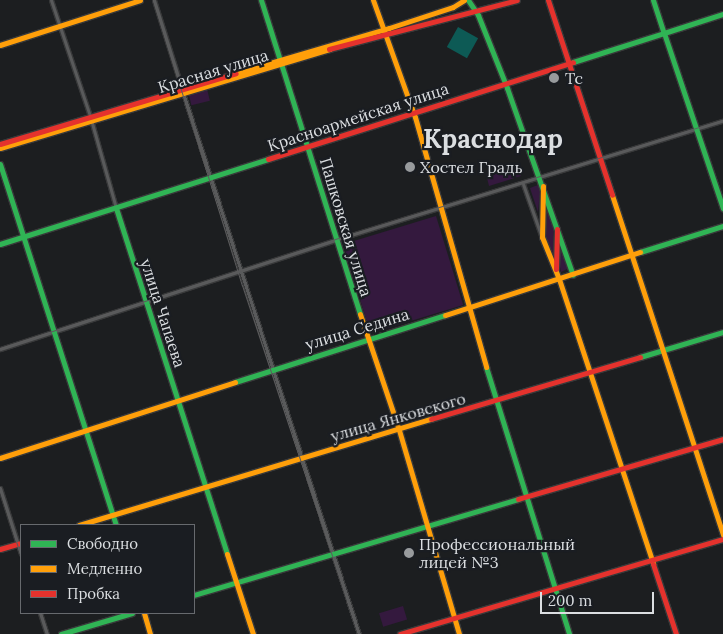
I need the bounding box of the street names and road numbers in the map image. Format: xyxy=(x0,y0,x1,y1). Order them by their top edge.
street label: Красная улица xyxy=(156,45,270,97)
street label: Красноармейская улица xyxy=(265,79,451,155)
street label: Пашковская улица xyxy=(316,155,376,299)
street label: улица Чапаева xyxy=(136,256,190,370)
street label: улица Седина xyxy=(303,304,411,354)
street label: улица Янковского xyxy=(328,389,468,445)

